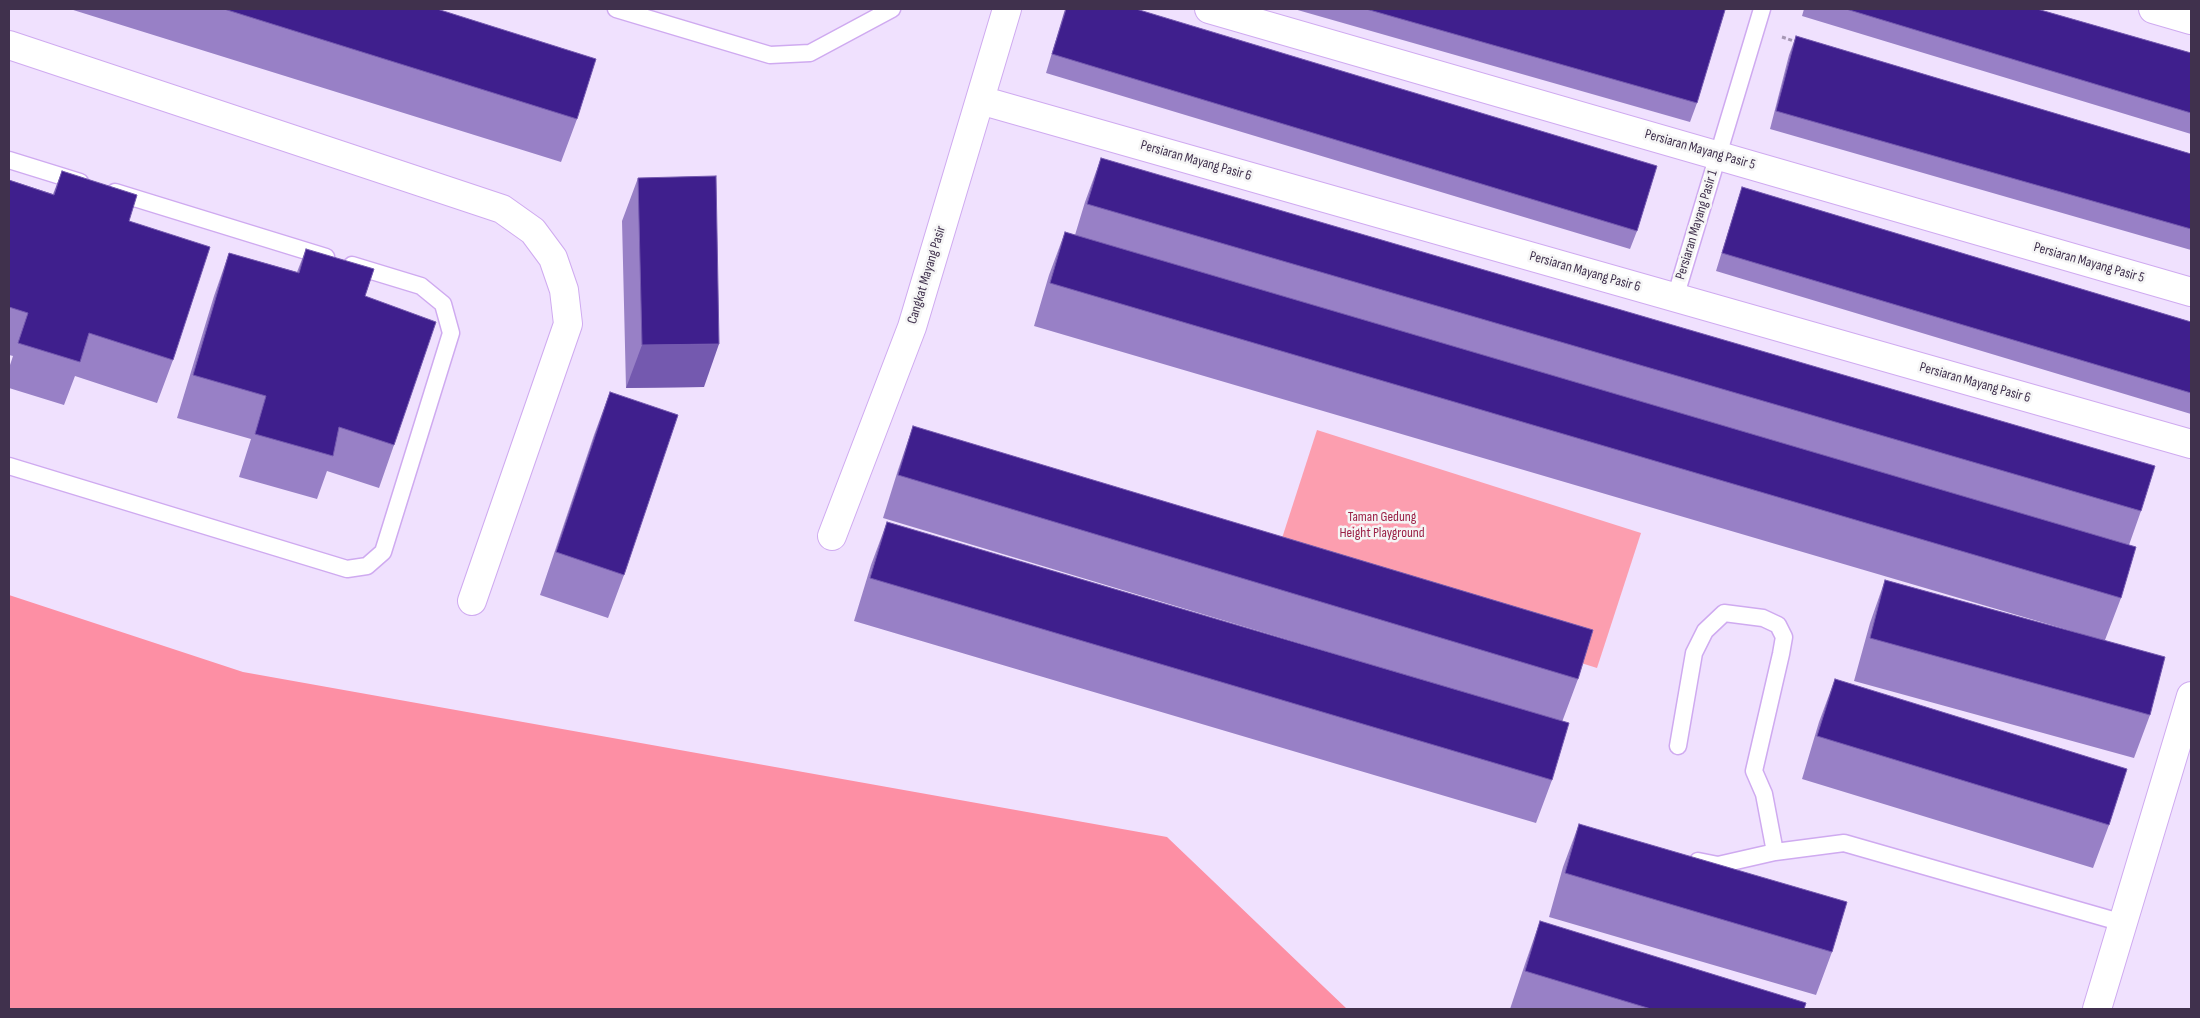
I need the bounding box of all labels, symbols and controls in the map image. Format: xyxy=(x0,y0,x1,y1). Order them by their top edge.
street label: Persiaran Mayang Pasir 5 xyxy=(1643,126,1757,174)
street label: Persiaran Mayang Pasir 6 xyxy=(1138,137,1254,185)
street label: Persiaran Mayang Pasir 1 xyxy=(1672,168,1722,282)
street label: Cangkat Mayang Pasir xyxy=(904,224,950,326)
street label: Persiaran Mayang Pasir 5 xyxy=(2032,239,2146,287)
street label: Persiaran Mayang Pasir 6 xyxy=(1527,248,1643,296)
street label: Persiaran Mayang Pasir 6 xyxy=(1917,359,2033,407)
park label: Taman Gedung Height Playground xyxy=(1339,509,1425,542)

